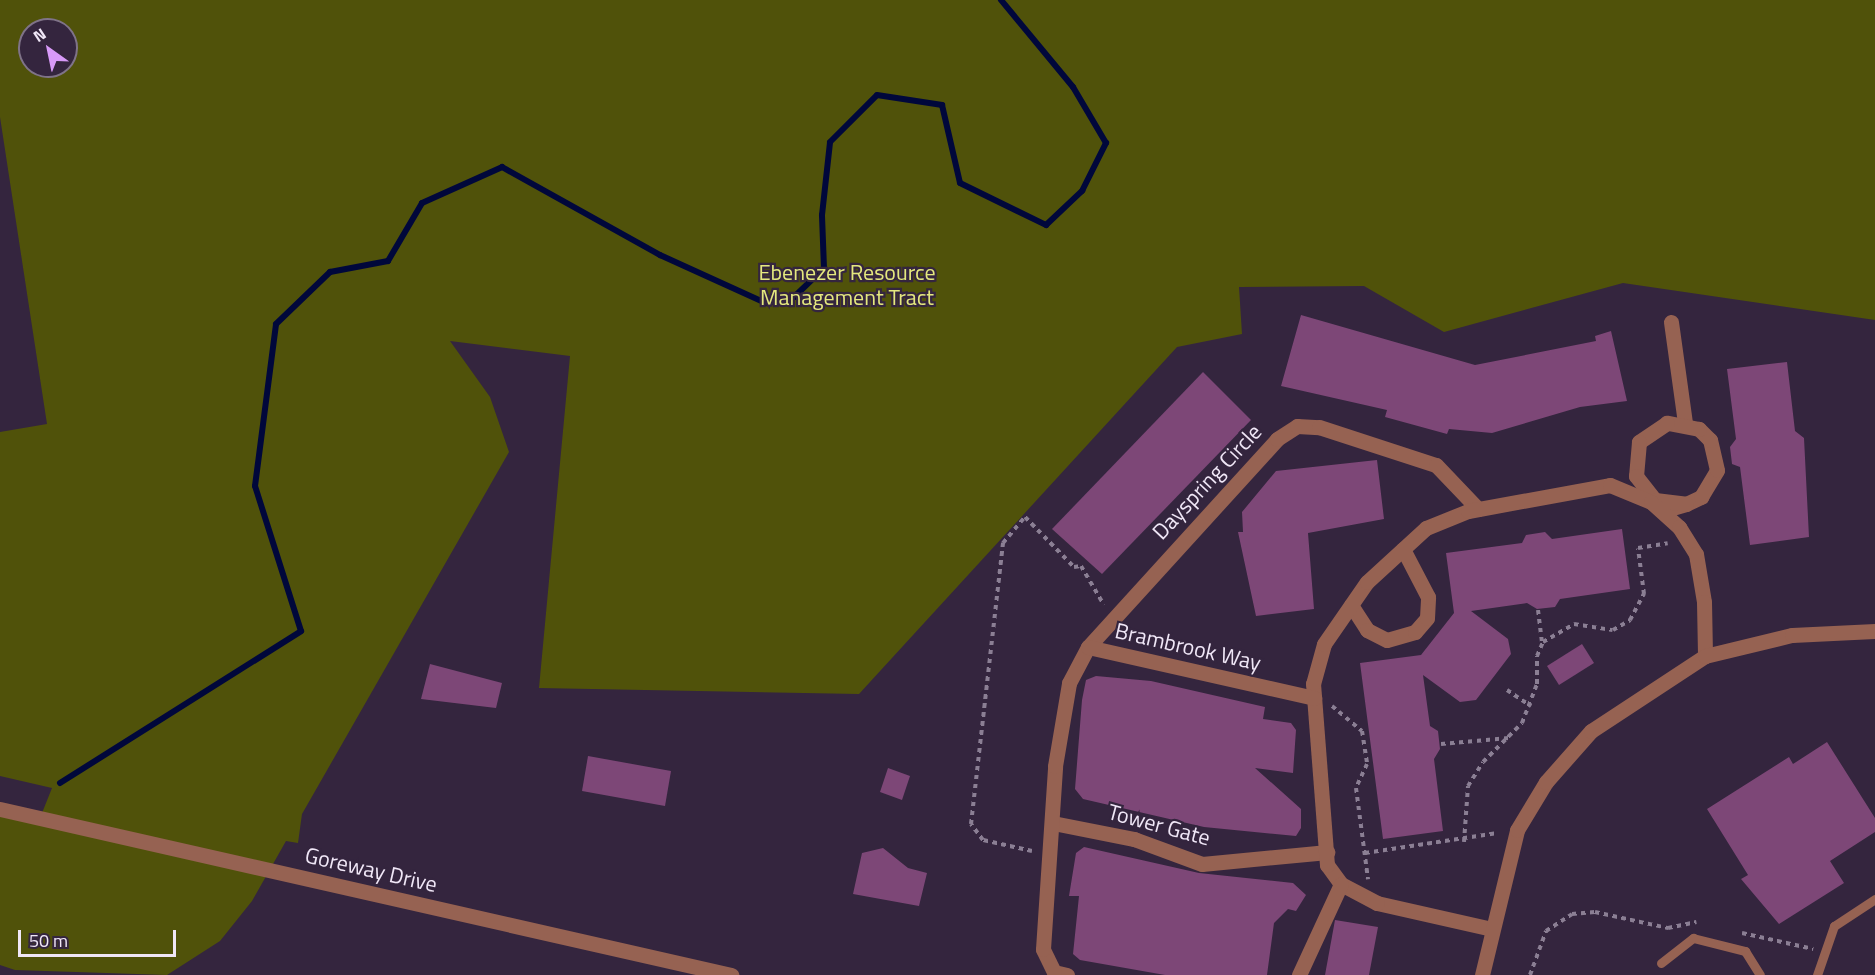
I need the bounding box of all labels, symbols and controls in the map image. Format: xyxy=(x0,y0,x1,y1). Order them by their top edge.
north arrow xyxy=(18,18,78,78)
text: N xyxy=(28,21,50,48)
park label: Ebenezer Resource Management Tract xyxy=(758,259,936,310)
street label: Dayspring Circle xyxy=(1147,419,1267,545)
street label: Brambrook Way xyxy=(1113,617,1263,677)
street label: Tower Gate xyxy=(1105,799,1213,851)
street label: Goreway Drive xyxy=(302,842,440,898)
scale bar xyxy=(21,918,178,956)
text: 50 m xyxy=(29,927,68,954)

